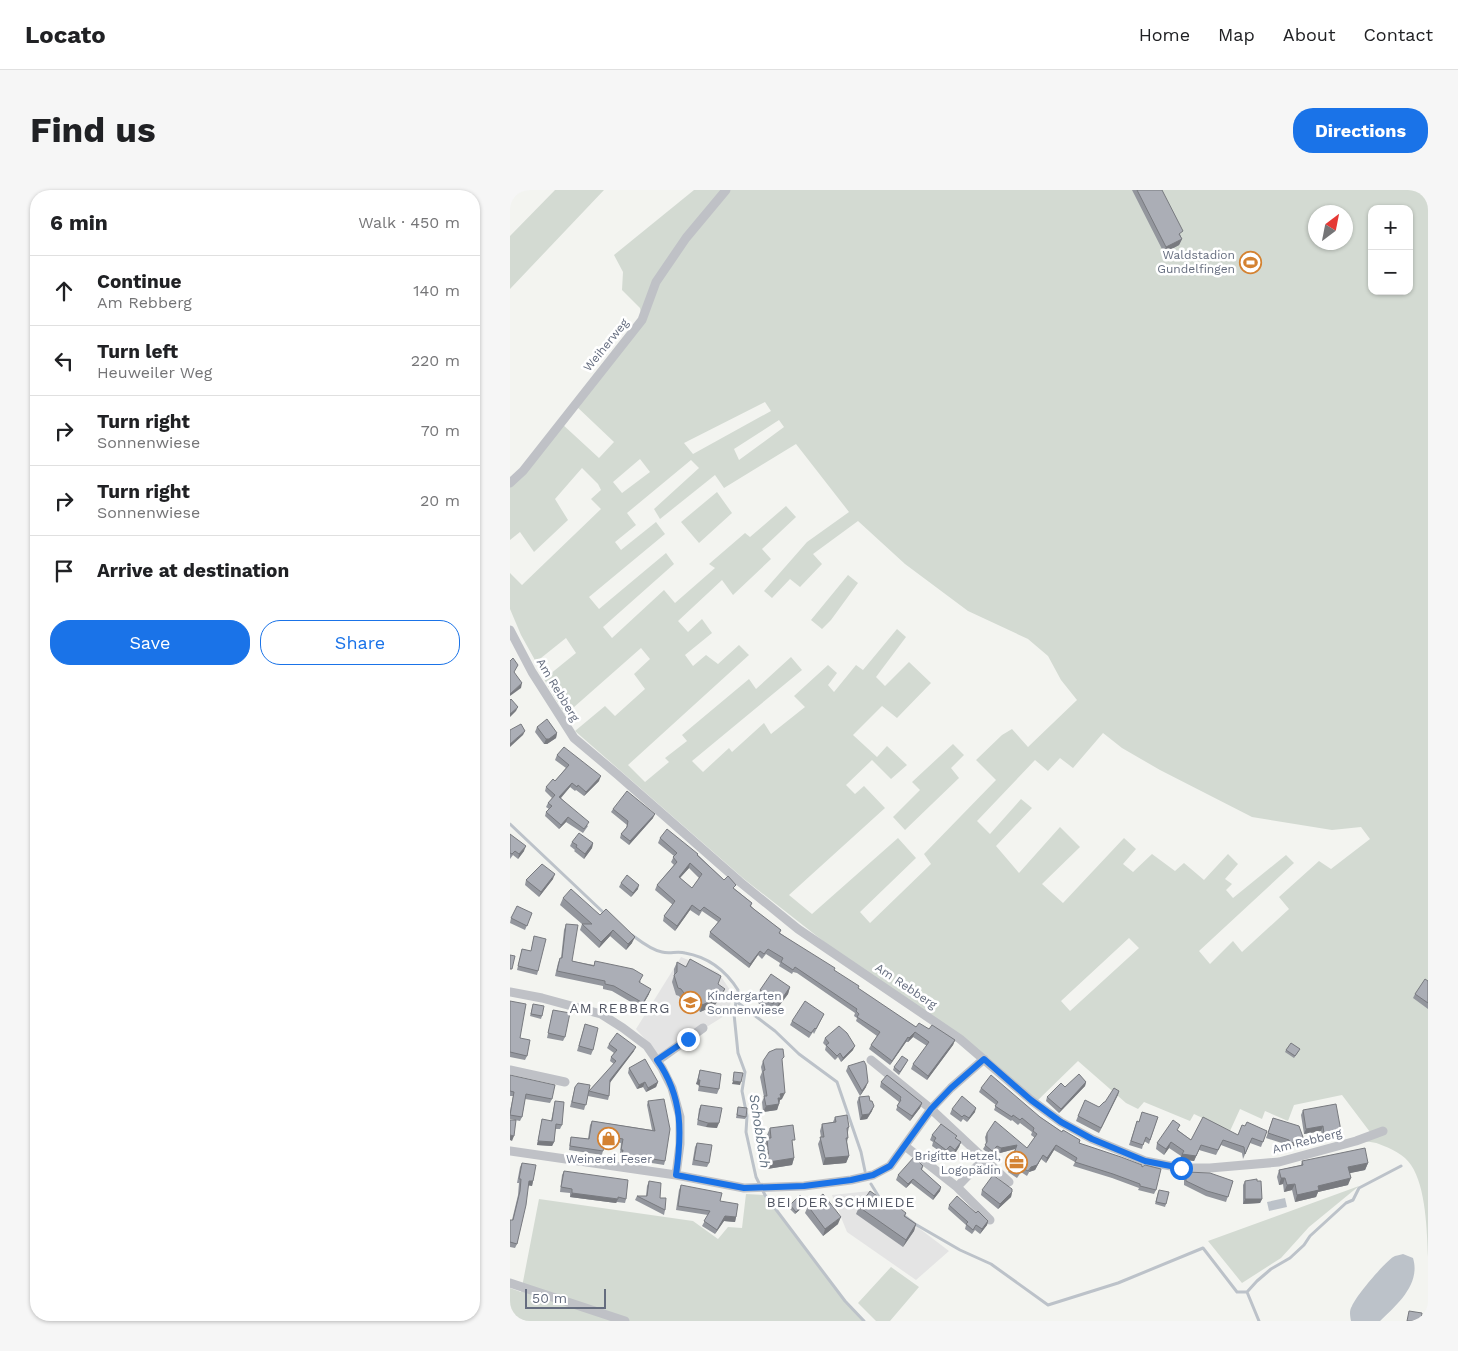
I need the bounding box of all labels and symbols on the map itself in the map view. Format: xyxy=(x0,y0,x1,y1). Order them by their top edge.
north arrow xyxy=(1308,205,1353,250)
place label: Waldstadion Gundelfingen xyxy=(1157,248,1235,276)
sports icon: Waldstadion Gundelfingen xyxy=(1239,250,1263,274)
street label: Weiherweg xyxy=(581,315,632,374)
street label: Am Rebberg xyxy=(534,656,583,725)
street label: Am Rebberg xyxy=(873,960,940,1012)
place label: Kindergarten Sonnenwiese xyxy=(707,989,784,1017)
school or university icon: Kindergarten Sonnenwiese xyxy=(679,991,703,1015)
district label: AM REBBERG xyxy=(570,1000,670,1016)
route end xyxy=(677,1028,700,1051)
water label: Schobbach xyxy=(746,1093,774,1169)
street label: Am Rebberg xyxy=(1271,1125,1344,1156)
shop icon: Weinerei Feser xyxy=(597,1126,621,1150)
place label: Brigitte Hetzel, Logopädin xyxy=(915,1149,1001,1177)
office icon: Brigitte Hetzel, Logopädin xyxy=(1005,1151,1029,1175)
place label: Weinerei Feser xyxy=(566,1152,652,1166)
route start xyxy=(1170,1157,1193,1180)
district label: BEI DER SCHMIEDE xyxy=(766,1194,916,1210)
scale bar xyxy=(525,1286,606,1309)

